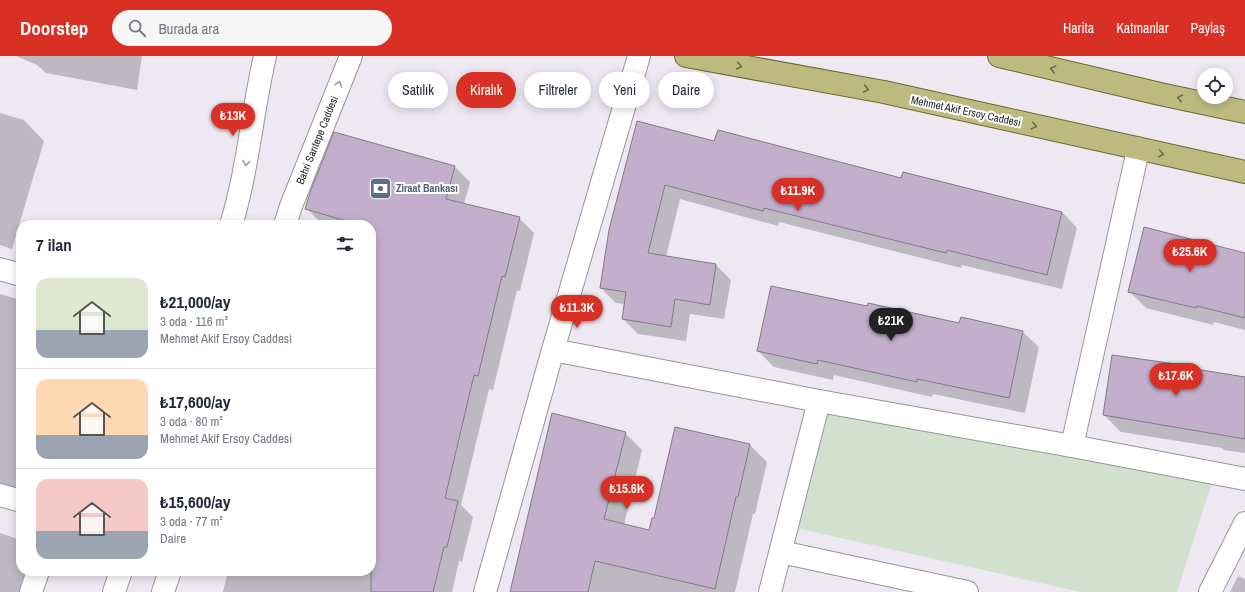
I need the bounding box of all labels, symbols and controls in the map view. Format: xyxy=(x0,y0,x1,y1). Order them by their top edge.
search box xyxy=(112,10,392,46)
text: Doorstep xyxy=(20,15,88,41)
icon: search xyxy=(126,17,148,39)
text: Burada ara xyxy=(158,18,219,39)
text: Harita xyxy=(1063,19,1094,37)
text: Katmanlar xyxy=(1116,19,1169,37)
text: Paylaş xyxy=(1191,19,1225,37)
one-way arrow xyxy=(735,61,742,69)
one-way arrow xyxy=(1050,65,1056,73)
map controls xyxy=(1197,68,1233,104)
button: locate xyxy=(1197,68,1233,104)
chip: Satılık xyxy=(388,72,448,108)
chip: Kiralık xyxy=(456,72,516,108)
chip: Filtreler xyxy=(524,72,591,108)
chip: Yeni xyxy=(599,72,650,108)
chip: Daire xyxy=(658,72,714,108)
one-way arrow xyxy=(335,81,343,88)
one-way arrow xyxy=(863,84,870,93)
street label: Mehmet Akif Ersoy Caddesi xyxy=(910,93,1022,129)
street label: Bahri Sarıtepe Caddesi xyxy=(293,94,341,186)
one-way arrow xyxy=(1176,95,1183,103)
pin: ₺13K xyxy=(209,103,257,137)
text: ₺13K xyxy=(220,107,246,124)
one-way arrow xyxy=(1031,121,1038,129)
one-way arrow xyxy=(1158,149,1165,157)
one-way arrow xyxy=(243,160,251,167)
bank icon: Ziraat Bankası xyxy=(367,175,393,201)
pin: ₺11.9K xyxy=(765,178,831,212)
place label: Ziraat Bankası xyxy=(396,181,458,195)
text: ₺11.9K xyxy=(781,182,815,199)
text: 7 ilan xyxy=(36,233,72,256)
icon: filters xyxy=(334,233,356,255)
pin: ₺25.6K xyxy=(1157,239,1223,273)
text: ₺25.6K xyxy=(1173,243,1207,260)
text: ₺21,000/ay xyxy=(160,290,231,313)
icon: home xyxy=(68,294,116,342)
pin: ₺11.3K xyxy=(544,295,610,329)
text: ₺11.3K xyxy=(560,299,594,316)
pin: ₺21K xyxy=(867,308,915,342)
text: ₺21K xyxy=(878,312,904,329)
text: 3 oda · 116 m² xyxy=(160,313,228,330)
text: Mehmet Akif Ersoy Caddesi xyxy=(160,330,292,347)
pin: ₺17.6K xyxy=(1143,363,1209,397)
text: ₺17.6K xyxy=(1159,367,1193,384)
text: ₺17,600/ay xyxy=(160,390,231,413)
icon: home xyxy=(68,395,116,443)
text: 3 oda · 80 m² xyxy=(160,413,223,430)
text: Mehmet Akif Ersoy Caddesi xyxy=(160,430,292,447)
pin: ₺15.6K xyxy=(594,476,660,510)
text: ₺15.6K xyxy=(610,480,644,497)
text: ₺15,600/ay xyxy=(160,490,231,513)
icon: home xyxy=(68,495,116,543)
text: 3 oda · 77 m² xyxy=(160,513,223,530)
text: Daire xyxy=(160,530,186,547)

